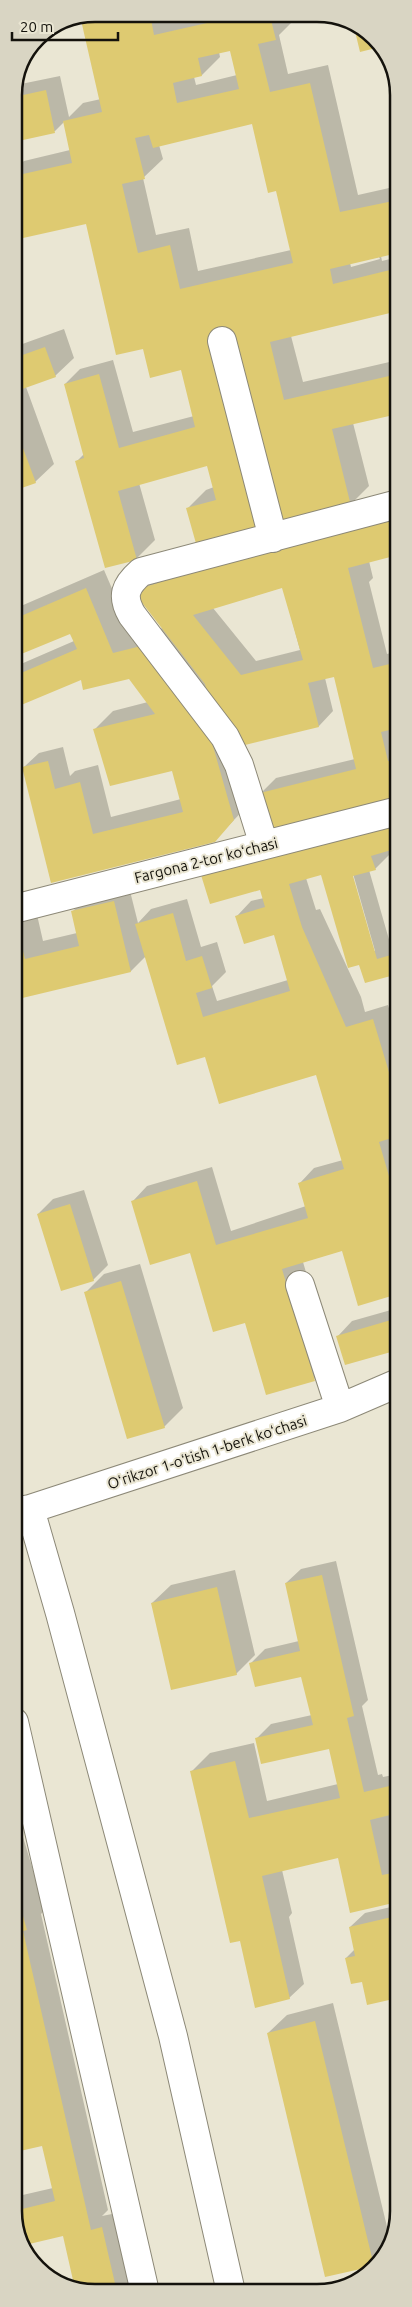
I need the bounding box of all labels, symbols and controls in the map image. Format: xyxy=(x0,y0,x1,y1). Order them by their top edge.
scale bar xyxy=(12,10,119,42)
text: 20 m xyxy=(20,18,53,35)
street label: Fargona 2-tor koʻchasi xyxy=(133,834,279,886)
street label: Oʻrikzor 1-oʻtish 1-berk koʻchasi xyxy=(105,1412,309,1492)

